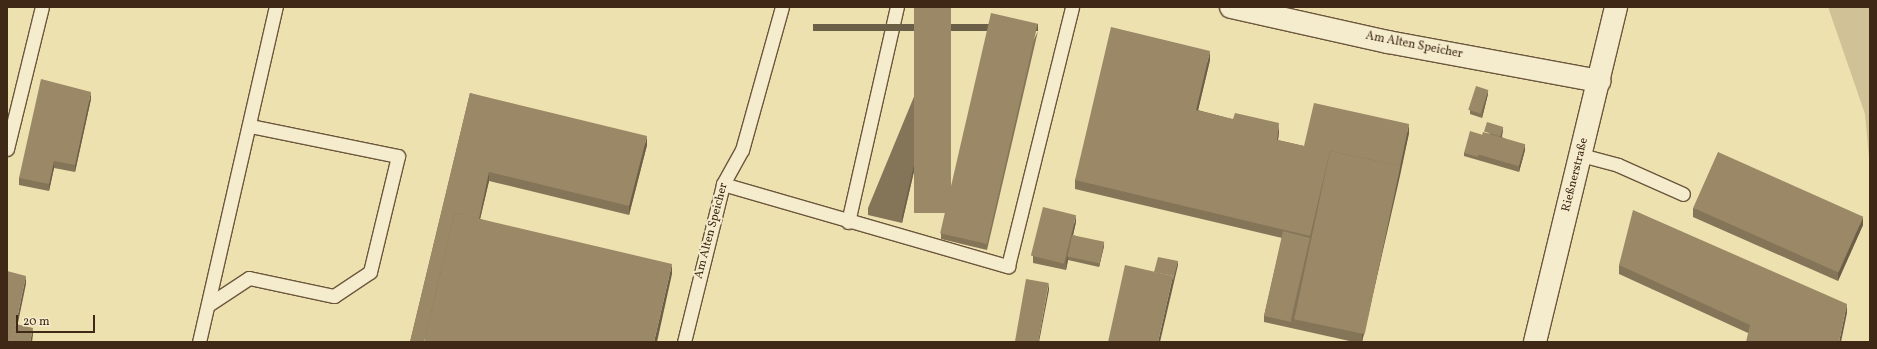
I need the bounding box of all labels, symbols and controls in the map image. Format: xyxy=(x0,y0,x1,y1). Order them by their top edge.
street label: Am Alten Speicher xyxy=(1364,30,1464,62)
street label: Rießnerstraße xyxy=(1560,136,1592,214)
street label: Am Alten Speicher xyxy=(692,182,732,280)
scale bar xyxy=(18,307,97,333)
text: 20 m xyxy=(23,314,50,330)

